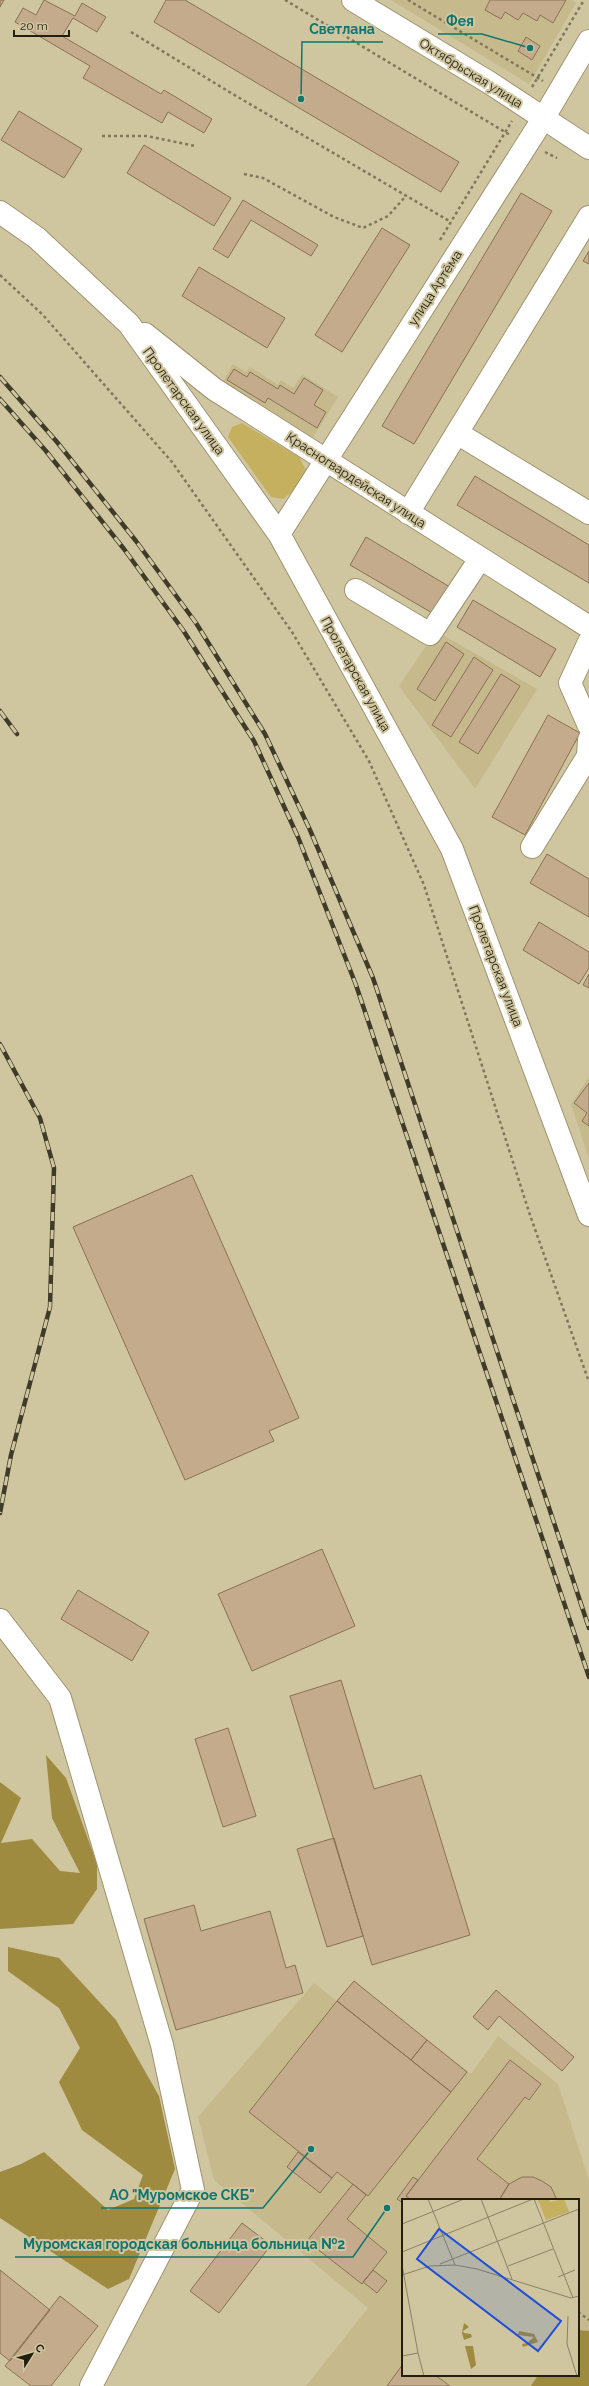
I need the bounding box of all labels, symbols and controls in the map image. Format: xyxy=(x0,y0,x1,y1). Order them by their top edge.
callout: Фея xyxy=(438,8,482,34)
scale bar xyxy=(14,12,69,38)
text: Фея xyxy=(446,13,474,29)
callout: Светлана xyxy=(302,16,383,42)
text: 20 m xyxy=(20,19,48,33)
text: Светлана xyxy=(309,21,375,37)
street label: Октябрьская улица xyxy=(417,35,525,111)
street label: улица Артёма xyxy=(405,248,465,328)
street label: Пролетарская улица xyxy=(140,345,228,457)
street label: Красногвардейская улица xyxy=(283,429,429,531)
street label: Пролетарская улица xyxy=(318,614,394,734)
street label: Пролетарская улица xyxy=(466,903,526,1029)
callout: АО "Муромское СКБ" xyxy=(101,2182,263,2208)
text: АО "Муромское СКБ" xyxy=(109,2187,255,2203)
inset map xyxy=(402,2199,579,2376)
callout: Муромская городская больница больница №2 xyxy=(15,2231,353,2257)
text: Муромская городская больница больница №2 xyxy=(23,2236,345,2252)
north arrow xyxy=(12,2334,52,2374)
text: С xyxy=(32,2341,47,2356)

